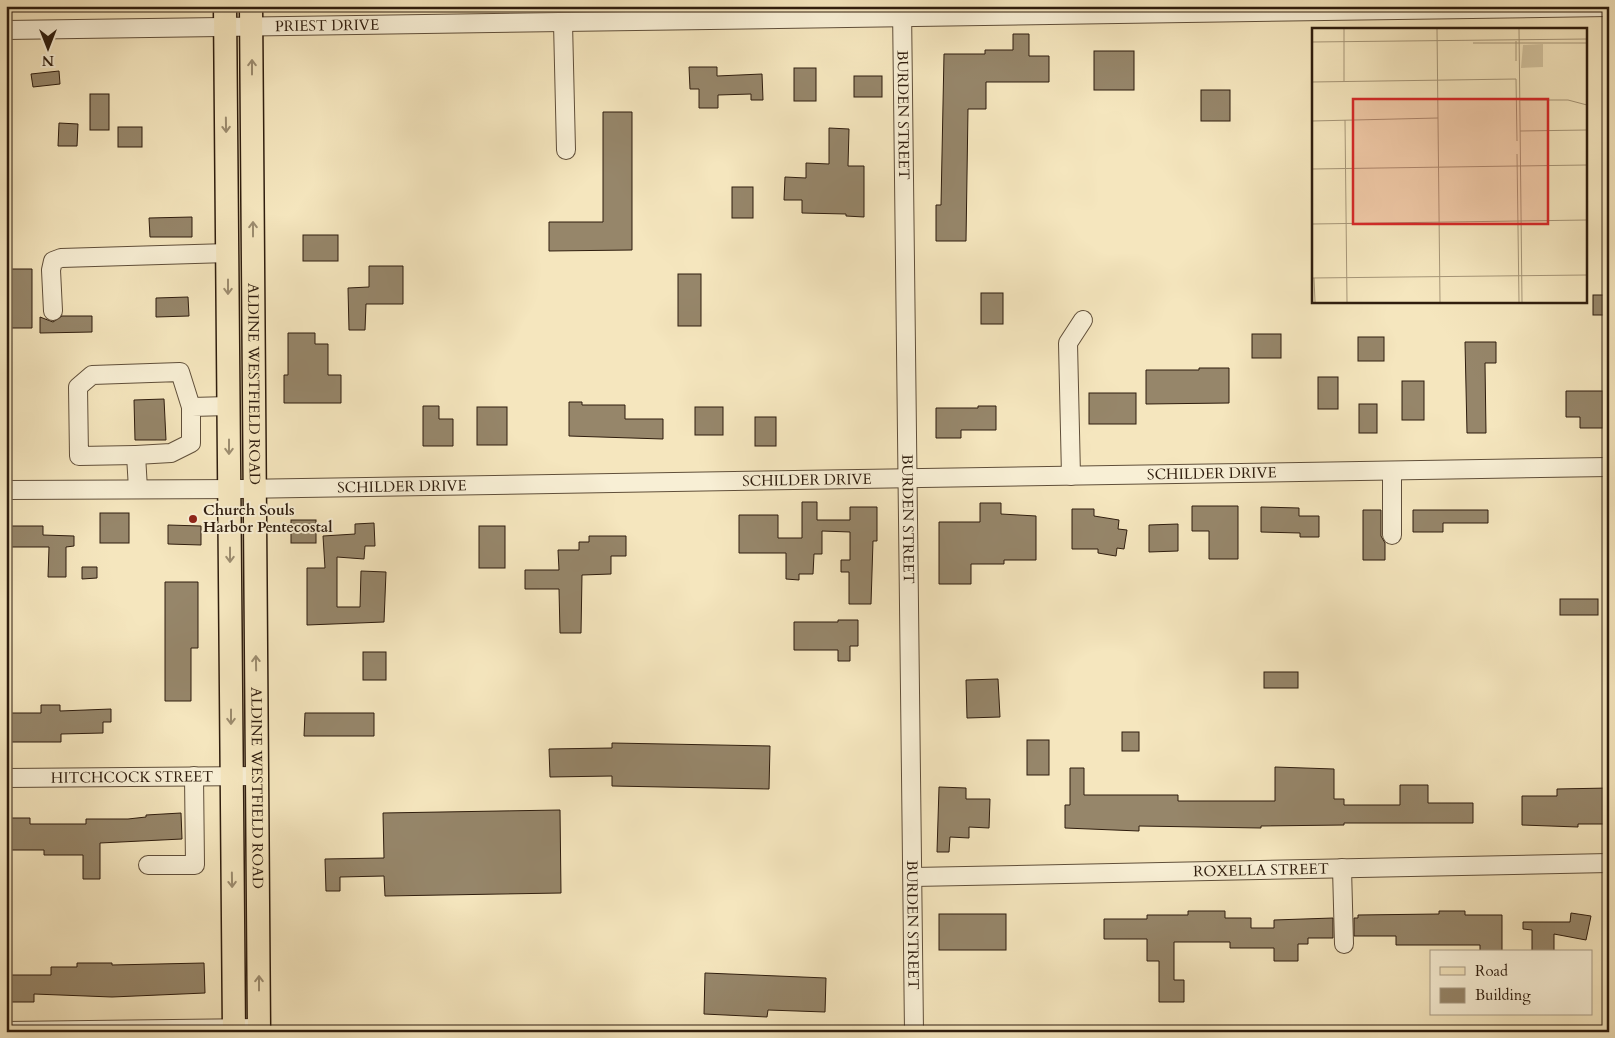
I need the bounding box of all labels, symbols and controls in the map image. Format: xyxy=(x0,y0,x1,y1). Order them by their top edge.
street label: PRIEST DRIVE xyxy=(275,15,379,36)
north arrow xyxy=(22,22,72,72)
inset map xyxy=(1312,28,1588,302)
street label: BURDEN STREET xyxy=(893,50,914,180)
text: N xyxy=(42,51,54,70)
one-way arrow xyxy=(247,59,257,76)
one-way arrow xyxy=(222,117,231,133)
one-way arrow xyxy=(248,222,258,238)
one-way arrow xyxy=(223,279,233,295)
street label: ALDINE WESTFIELD ROAD xyxy=(243,283,265,485)
one-way arrow xyxy=(224,438,234,454)
street label: BURDEN STREET xyxy=(897,454,919,584)
street label: SCHILDER DRIVE xyxy=(1147,462,1277,484)
street label: SCHILDER DRIVE xyxy=(742,469,872,491)
street label: SCHILDER DRIVE xyxy=(337,475,467,497)
place label: Church Souls Harbor Pentecostal xyxy=(203,500,333,537)
marker: Church Souls Harbor Pentecostal xyxy=(187,513,199,525)
one-way arrow xyxy=(225,546,235,563)
one-way arrow xyxy=(251,655,260,671)
street label: ALDINE WESTFIELD ROAD xyxy=(246,687,268,889)
one-way arrow xyxy=(226,709,236,725)
street label: HITCHCOCK STREET xyxy=(51,766,213,788)
street label: ROXELLA STREET xyxy=(1193,859,1329,881)
street label: BURDEN STREET xyxy=(902,860,924,990)
one-way arrow xyxy=(228,872,237,888)
legend xyxy=(1430,950,1592,1016)
text: Road xyxy=(1475,961,1508,981)
one-way arrow xyxy=(254,975,264,992)
text: Building xyxy=(1475,985,1531,1005)

